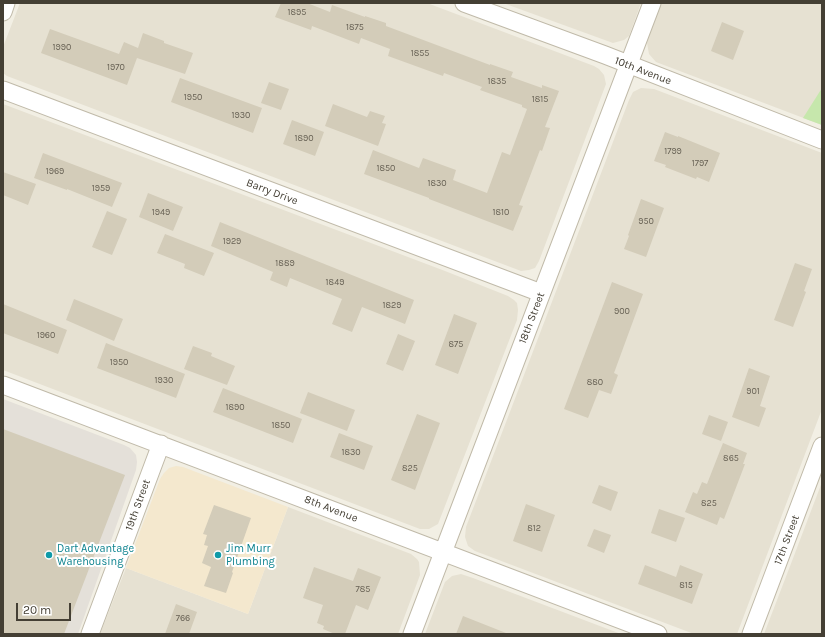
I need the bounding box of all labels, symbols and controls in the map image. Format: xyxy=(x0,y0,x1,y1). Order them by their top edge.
house number: 1895 xyxy=(288,7,306,17)
house number: 1875 xyxy=(346,22,364,32)
house number: 1990 xyxy=(53,42,71,52)
house number: 1855 xyxy=(411,48,429,58)
street label: 10th Avenue xyxy=(613,54,673,88)
house number: 1970 xyxy=(107,62,125,72)
house number: 1835 xyxy=(488,76,506,86)
house number: 1950 xyxy=(184,92,202,102)
house number: 1815 xyxy=(532,94,548,104)
house number: 1930 xyxy=(232,110,250,120)
house number: 1890 xyxy=(294,133,314,143)
house number: 1799 xyxy=(664,146,682,156)
house number: 1797 xyxy=(692,158,708,168)
house number: 1850 xyxy=(377,163,395,173)
house number: 1969 xyxy=(46,166,64,176)
street label: Barry Drive xyxy=(244,176,300,208)
house number: 1830 xyxy=(427,178,447,188)
house number: 1959 xyxy=(92,183,110,193)
house number: 1949 xyxy=(152,207,170,217)
house number: 1810 xyxy=(493,207,509,217)
house number: 950 xyxy=(638,216,654,226)
house number: 1929 xyxy=(223,236,241,246)
house number: 1889 xyxy=(275,258,295,268)
house number: 1849 xyxy=(326,277,344,287)
street label: 18th Street xyxy=(516,290,548,346)
house number: 1829 xyxy=(383,300,401,310)
house number: 900 xyxy=(614,306,630,316)
house number: 1960 xyxy=(37,330,55,340)
house number: 875 xyxy=(449,339,463,349)
house number: 1950 xyxy=(110,357,128,367)
house number: 1930 xyxy=(155,375,173,385)
house number: 880 xyxy=(587,377,603,387)
house number: 901 xyxy=(746,386,760,396)
house number: 1890 xyxy=(225,402,245,412)
house number: 1850 xyxy=(272,420,290,430)
house number: 1830 xyxy=(341,447,361,457)
house number: 865 xyxy=(723,453,739,463)
house number: 825 xyxy=(402,463,418,473)
street label: 19th Street xyxy=(123,478,153,532)
street label: 8th Avenue xyxy=(302,493,360,525)
house number: 825 xyxy=(701,498,717,508)
street label: 17th Street xyxy=(771,513,803,567)
house number: 812 xyxy=(527,523,541,533)
place label: Dart Advantage Warehousing xyxy=(57,542,134,568)
place label: Jim Murr Plumbing xyxy=(226,542,275,568)
marker: Dart Advantage Warehousing xyxy=(44,550,54,560)
marker: Jim Murr Plumbing xyxy=(213,550,223,560)
house number: 815 xyxy=(679,580,693,590)
house number: 785 xyxy=(356,584,370,594)
scale bar xyxy=(18,595,73,621)
text: 20 m xyxy=(23,603,51,617)
house number: 766 xyxy=(176,613,190,623)

